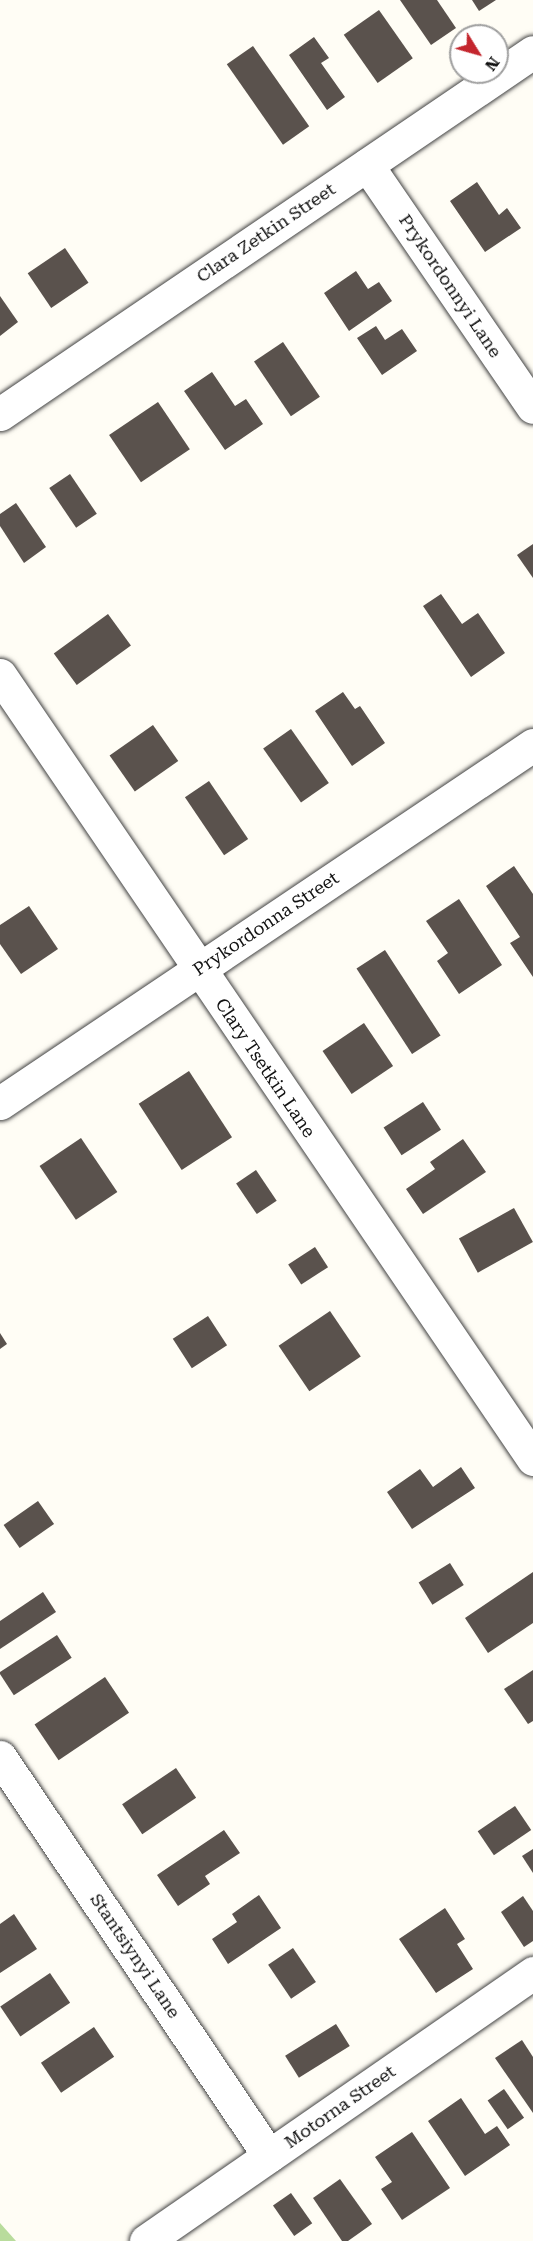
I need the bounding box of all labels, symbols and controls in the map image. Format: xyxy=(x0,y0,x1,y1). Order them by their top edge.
north arrow xyxy=(449,24,509,84)
text: N xyxy=(481,53,503,75)
street label: Clara Zetkin Street xyxy=(193,179,339,287)
street label: Prykordonnyi Lane xyxy=(394,210,506,362)
street label: Prykordonna Street xyxy=(189,867,343,981)
street label: Clary Tsetkin Lane xyxy=(210,994,320,1142)
street label: Stantsiynyi Lane xyxy=(85,1890,185,2022)
street label: Motorna Street xyxy=(280,2061,400,2153)

